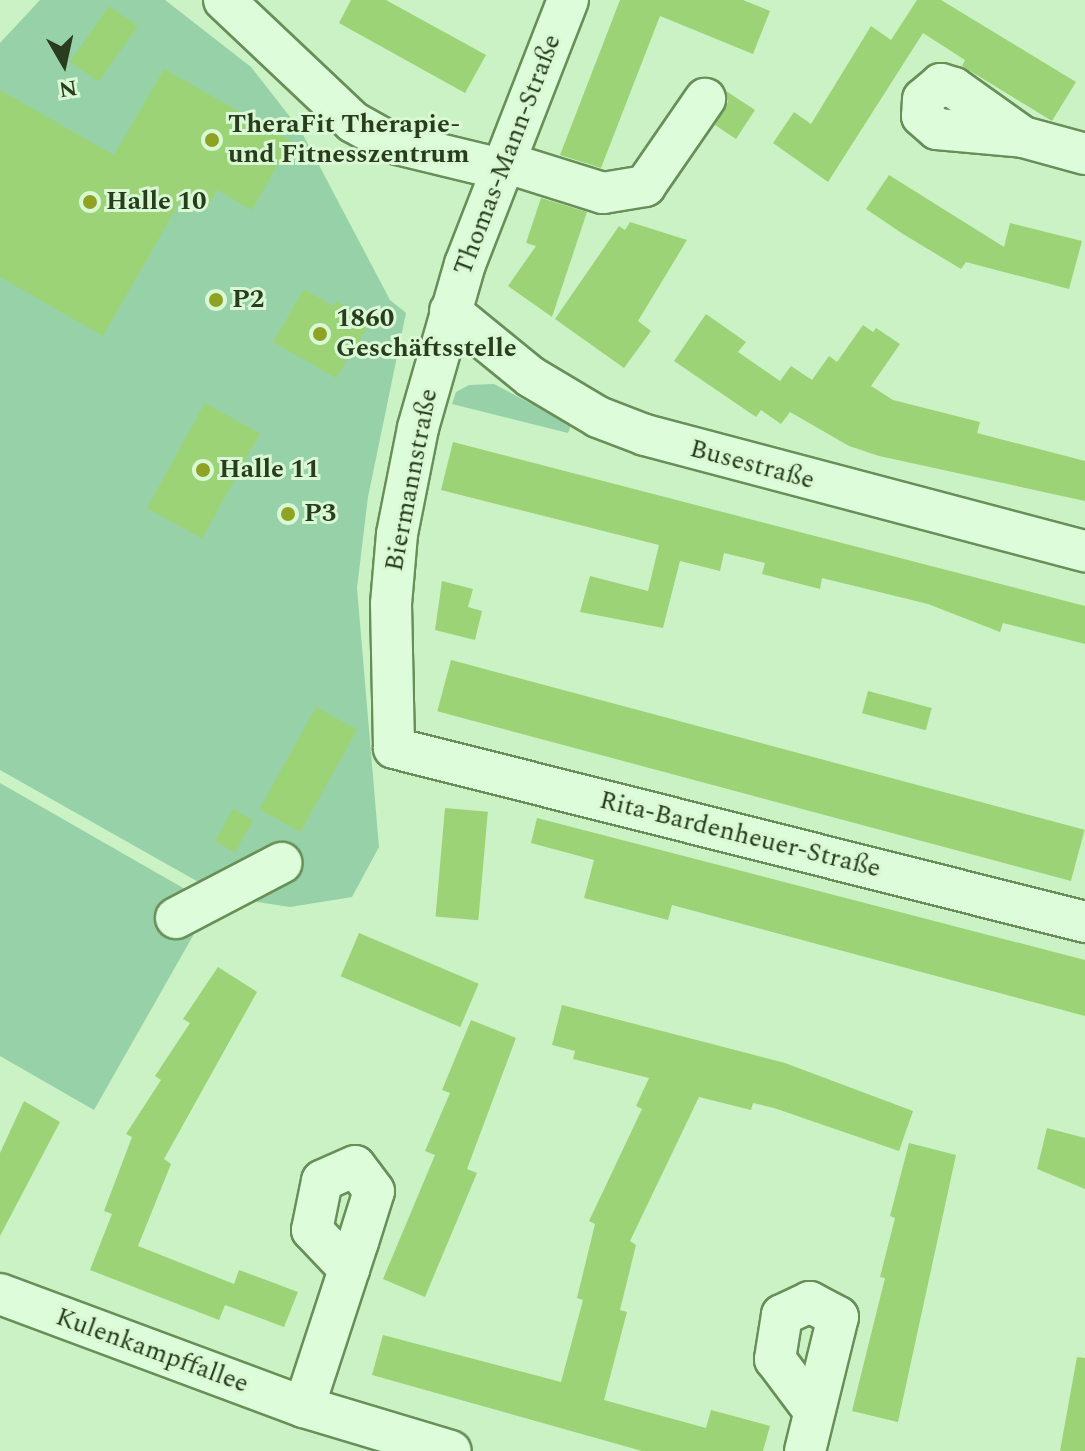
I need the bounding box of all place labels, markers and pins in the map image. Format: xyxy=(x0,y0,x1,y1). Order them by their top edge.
place label: TheraFit Therapie- und Fitnesszentrum xyxy=(228,109,469,170)
marker: TheraFit Therapie- und Fitnesszentrum xyxy=(203,131,221,149)
place label: Halle 10 xyxy=(106,186,207,218)
marker: Halle 10 xyxy=(81,193,99,211)
place label: P2 xyxy=(232,284,264,316)
marker: P2 xyxy=(207,291,225,309)
place label: 1860 Geschäftsstelle xyxy=(336,303,517,364)
marker: 1860 Geschäftsstelle xyxy=(311,325,329,343)
place label: Halle 11 xyxy=(219,454,320,486)
marker: Halle 11 xyxy=(194,461,212,479)
place label: P3 xyxy=(304,498,336,530)
marker: P3 xyxy=(279,505,297,523)

